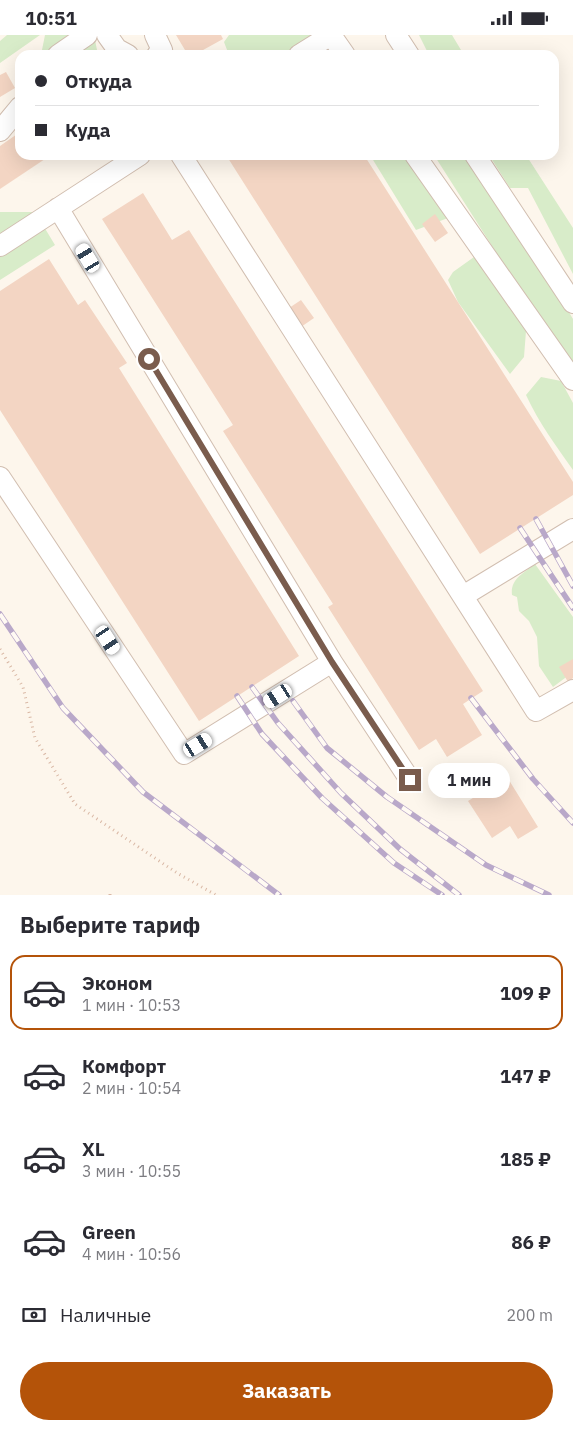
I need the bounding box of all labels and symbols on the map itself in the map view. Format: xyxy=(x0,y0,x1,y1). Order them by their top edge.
car xyxy=(73,241,102,275)
route start xyxy=(138,348,160,370)
car xyxy=(93,623,122,657)
car xyxy=(261,682,294,710)
car xyxy=(181,731,214,759)
callout: 1 мин xyxy=(428,763,510,797)
route end xyxy=(399,769,421,791)

